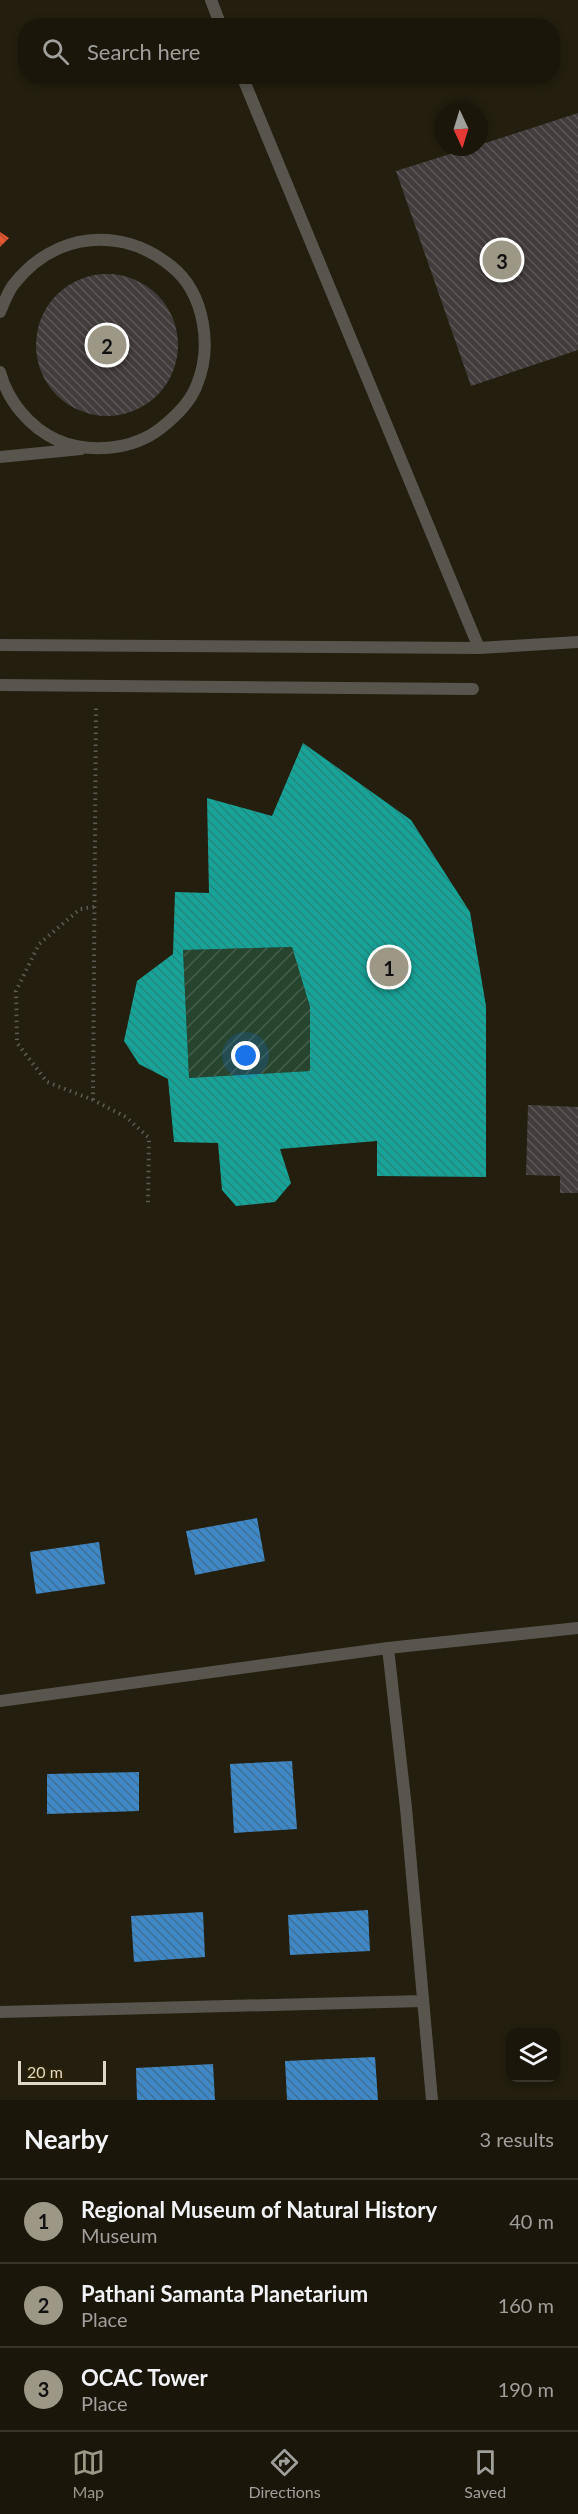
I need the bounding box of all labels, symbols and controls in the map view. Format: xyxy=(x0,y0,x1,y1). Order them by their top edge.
search box xyxy=(18,18,560,84)
icon: search xyxy=(39,35,72,68)
text: Search here xyxy=(87,38,200,65)
north arrow xyxy=(434,102,488,156)
pin: 3 xyxy=(482,238,522,282)
pin: 2 xyxy=(88,322,126,368)
pin: 1 xyxy=(370,944,408,990)
your location xyxy=(231,1041,260,1070)
map controls xyxy=(506,2028,560,2082)
button: layers xyxy=(506,2028,560,2082)
scale bar xyxy=(18,2058,106,2086)
text: 20 m xyxy=(27,2062,63,2081)
text: Nearby xyxy=(24,2123,109,2155)
text: 3 results xyxy=(479,2127,554,2151)
text: Regional Museum of Natural History xyxy=(81,2196,437,2223)
text: 1 xyxy=(38,2209,49,2233)
text: 40 m xyxy=(509,2209,554,2233)
text: Museum xyxy=(81,2223,157,2247)
text: Pathani Samanta Planetarium xyxy=(81,2280,368,2307)
text: 2 xyxy=(38,2293,49,2317)
text: 160 m xyxy=(498,2293,554,2317)
text: Place xyxy=(81,2307,128,2331)
text: OCAC Tower xyxy=(81,2364,208,2391)
text: 3 xyxy=(38,2377,49,2401)
text: 190 m xyxy=(498,2377,554,2401)
text: Place xyxy=(81,2391,128,2415)
tab: Map xyxy=(72,2446,105,2501)
tab: Directions xyxy=(248,2446,321,2501)
tab: Saved xyxy=(464,2446,506,2501)

